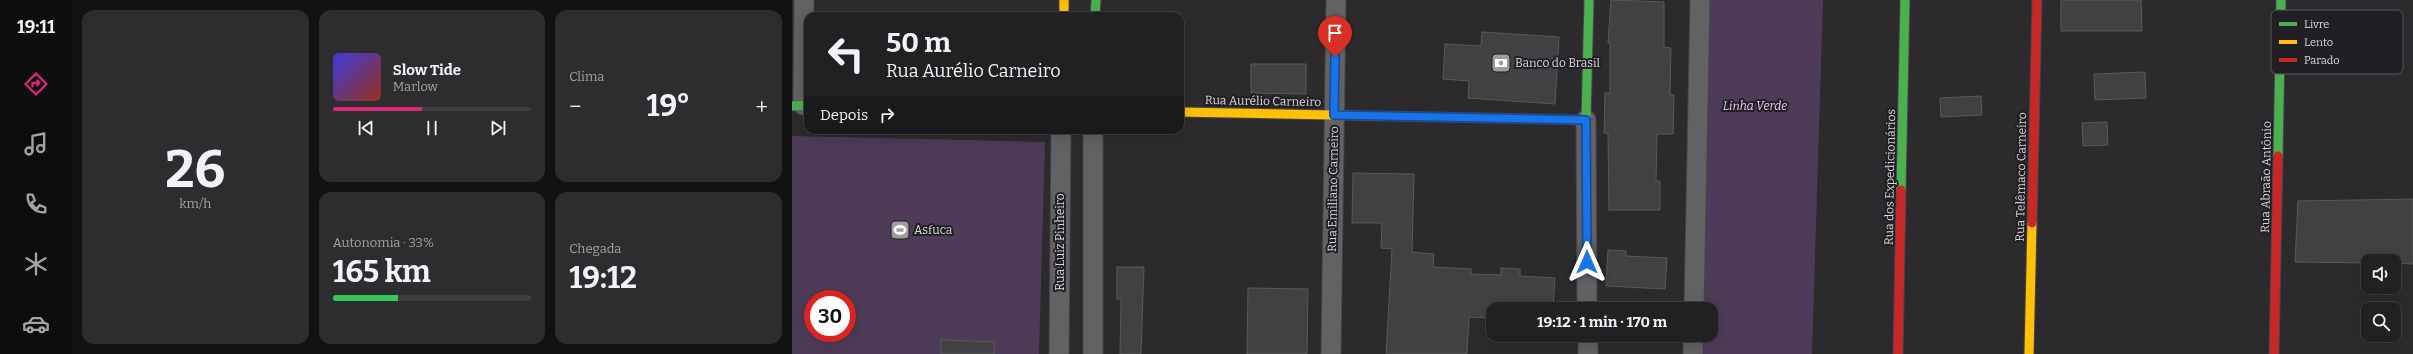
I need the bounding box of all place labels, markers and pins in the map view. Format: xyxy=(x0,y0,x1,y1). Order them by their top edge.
pin xyxy=(1318,16,1352,57)
bank icon: Banco do Brasil xyxy=(1490,52,1512,74)
place label: Banco do Brasil xyxy=(1515,56,1601,70)
sports icon: Asfuca xyxy=(889,219,911,241)
place label: Asfuca xyxy=(914,223,953,237)

